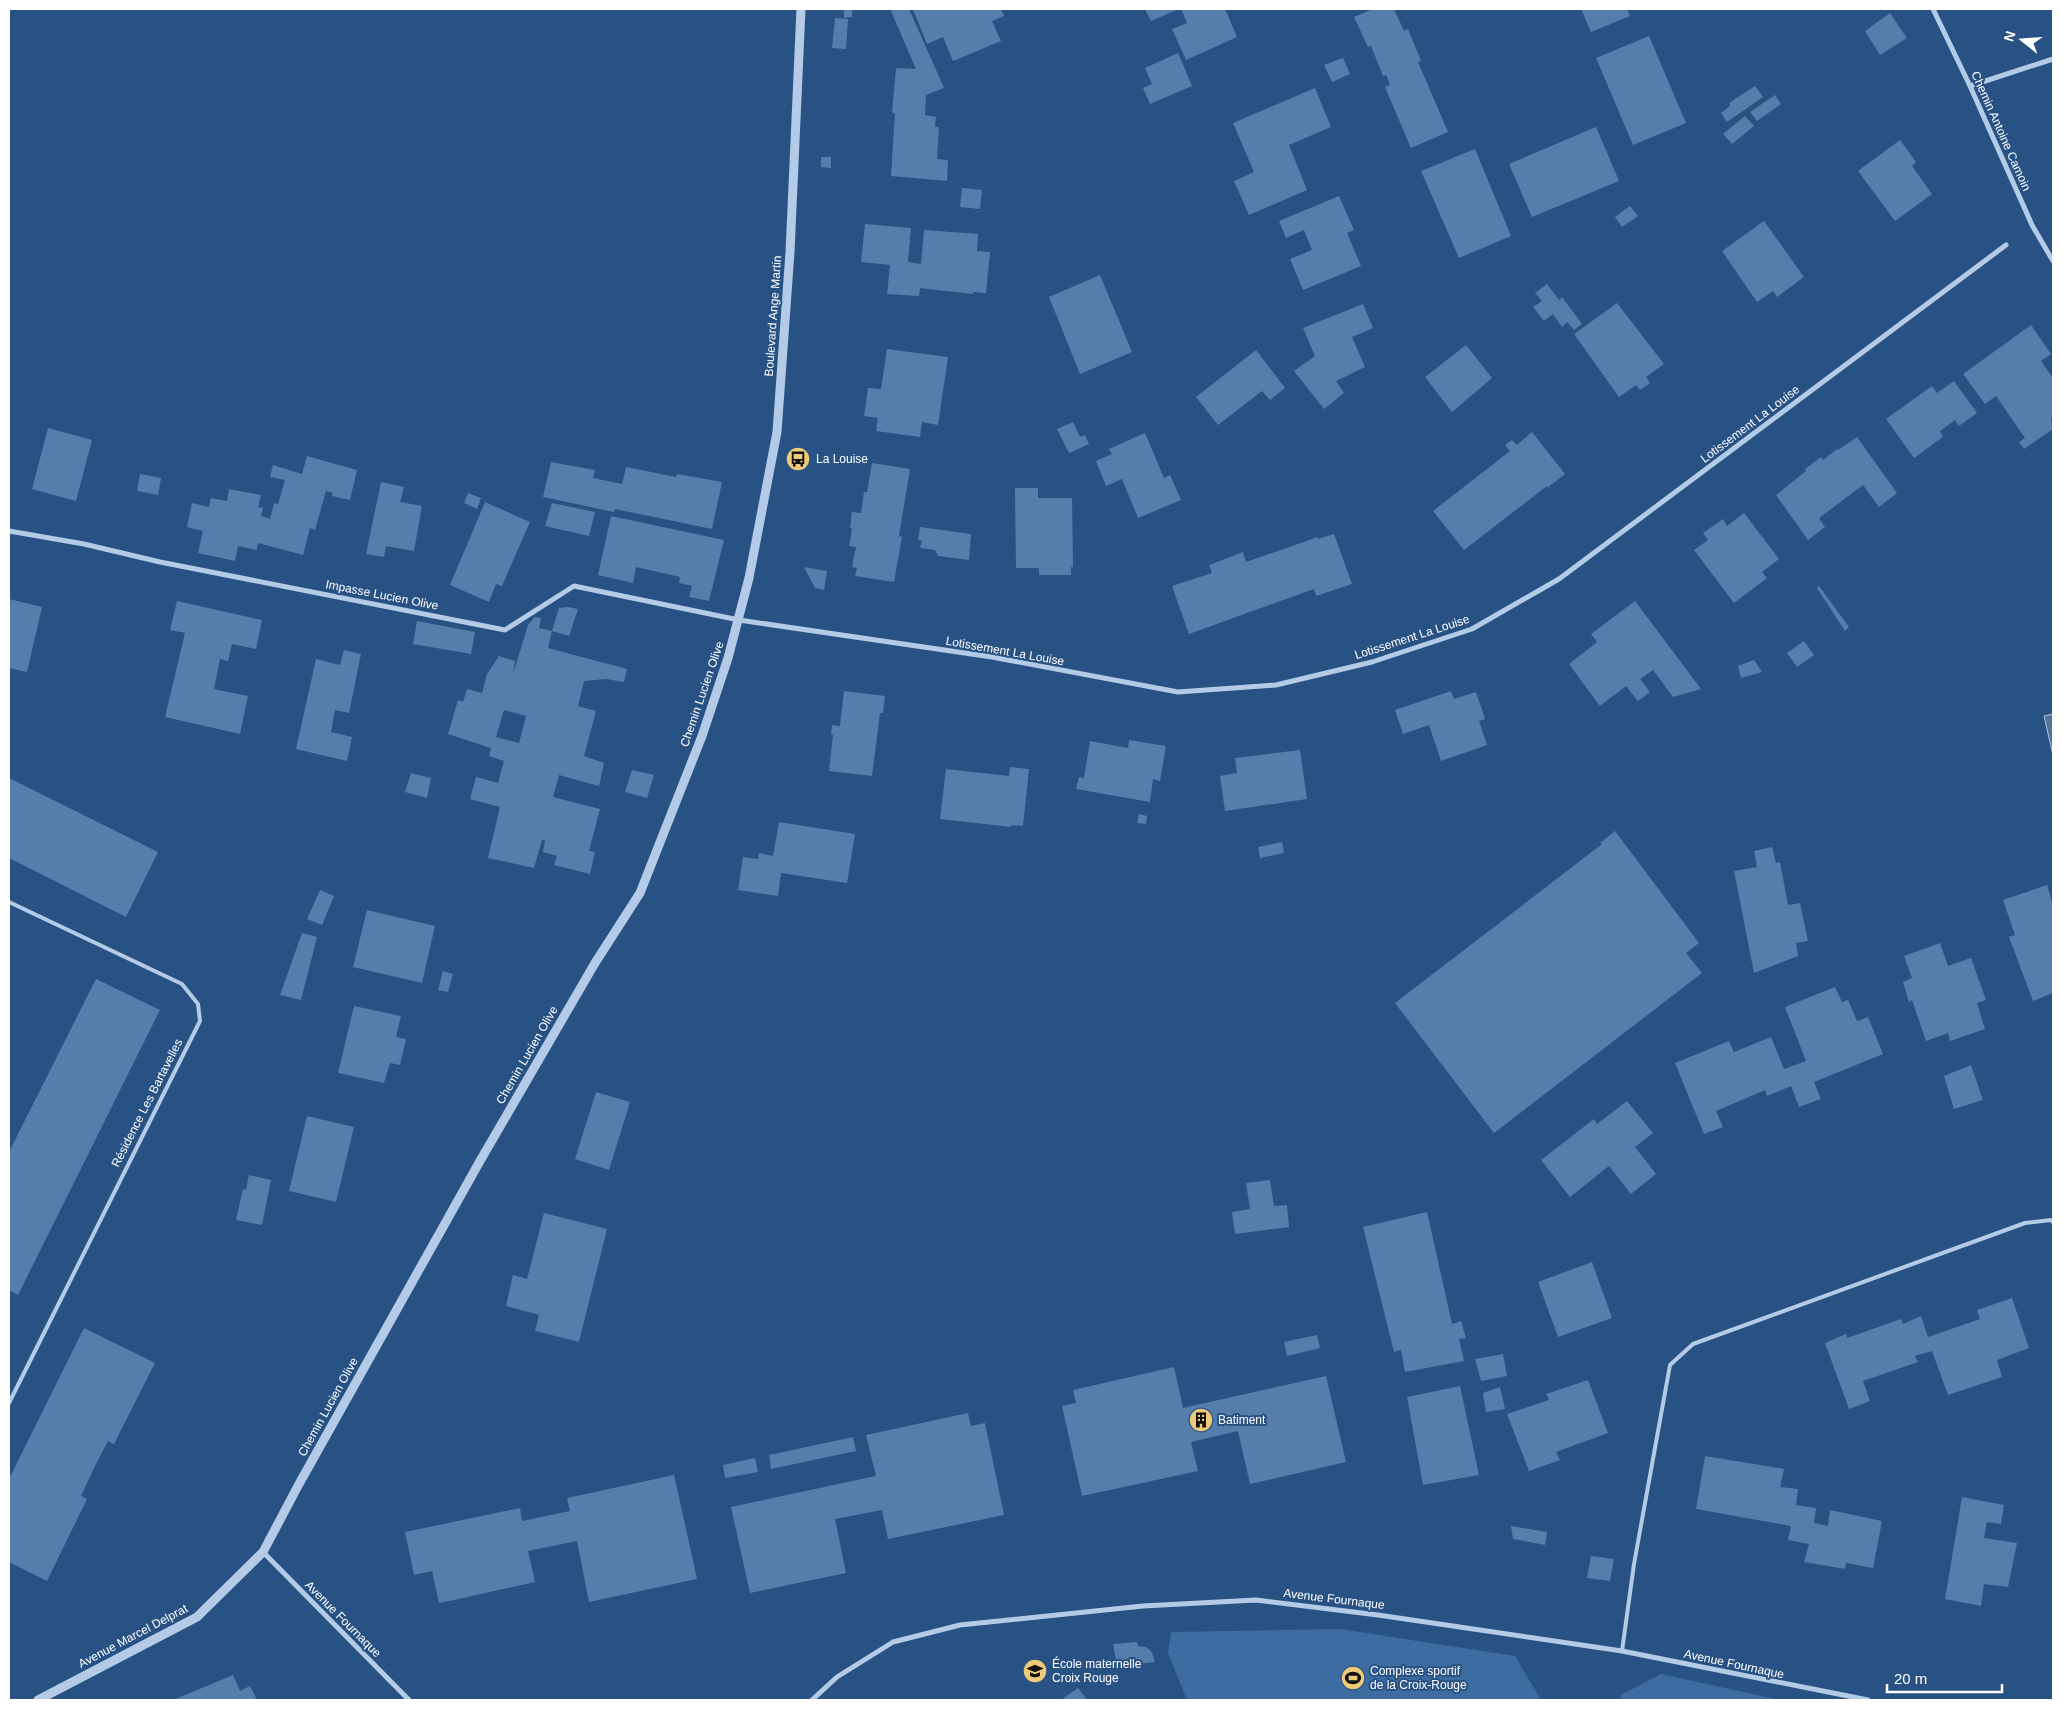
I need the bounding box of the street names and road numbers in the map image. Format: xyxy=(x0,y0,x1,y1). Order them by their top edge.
street label: Chemin Antoine Camoin xyxy=(1968,69,2034,193)
street label: Boulevard Ange Martin xyxy=(762,255,784,377)
street label: Lotissement La Louise xyxy=(1698,382,1802,466)
street label: Impasse Lucien Olive xyxy=(324,577,440,613)
street label: Lotissement La Louise xyxy=(1353,612,1472,662)
street label: Lotissement La Louise xyxy=(945,634,1066,668)
street label: Chemin Lucien Olive xyxy=(677,639,727,749)
street label: Chemin Lucien Olive xyxy=(493,1003,561,1106)
street label: Résidence Les Bartavelles xyxy=(109,1037,185,1169)
street label: Chemin Lucien Olive xyxy=(295,1355,361,1459)
street label: Avenue Fournaque xyxy=(302,1578,384,1660)
street label: Avenue Fournaque xyxy=(1283,1586,1386,1612)
street label: Avenue Marcel Delprat xyxy=(76,1601,191,1671)
street label: Avenue Fournaque xyxy=(1683,1647,1786,1682)

